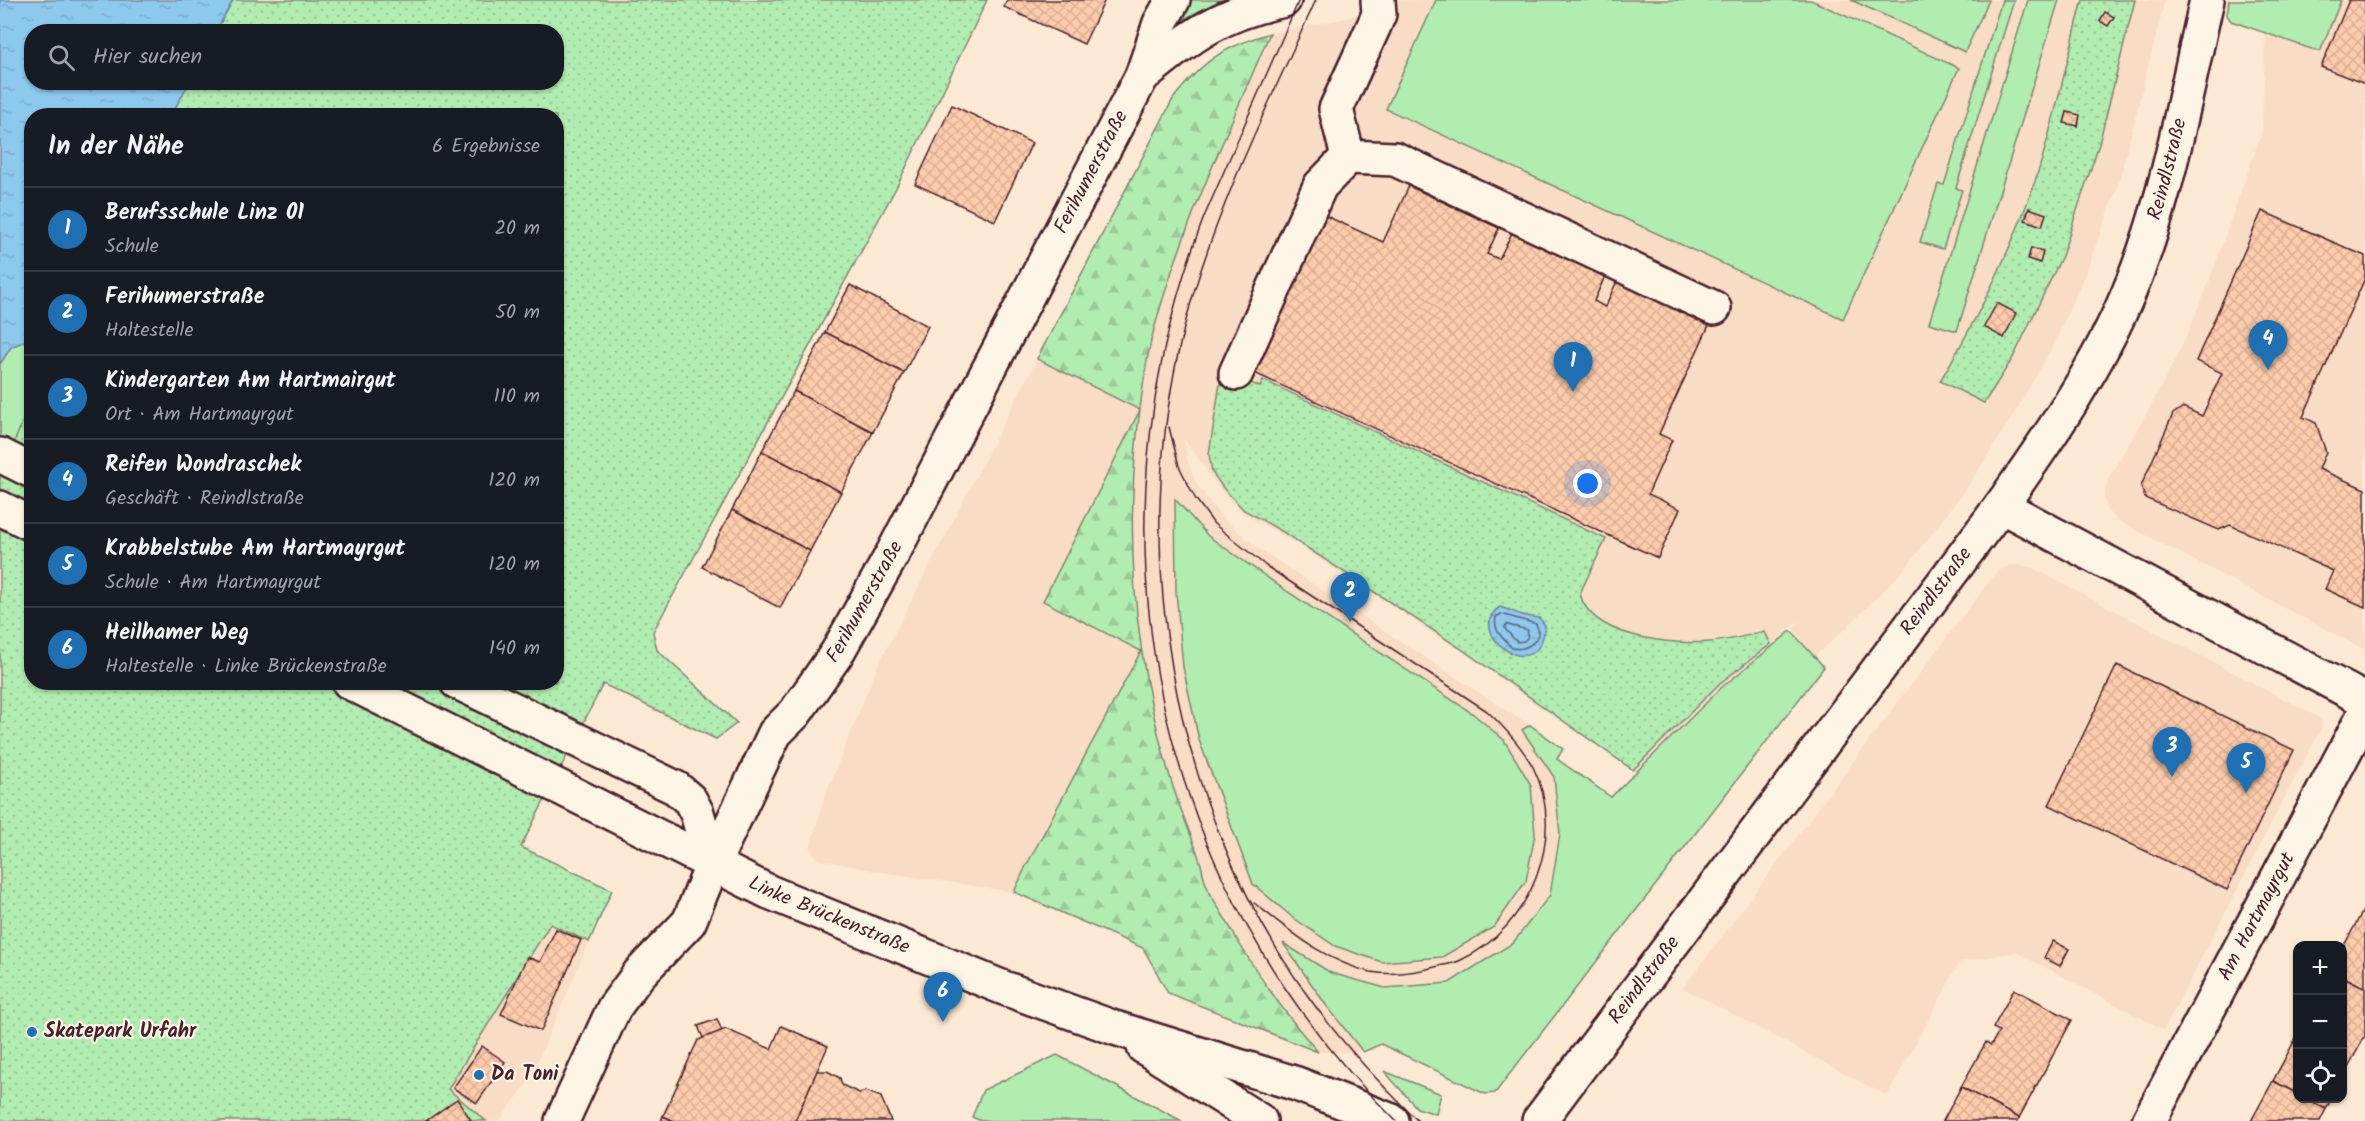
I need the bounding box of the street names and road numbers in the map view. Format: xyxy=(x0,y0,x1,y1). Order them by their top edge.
street label: Ferihumerstraße xyxy=(1046,105,1137,240)
street label: Reindlstraße xyxy=(2139,115,2196,224)
street label: Ferihumerstraße xyxy=(818,536,912,670)
street label: Reindlstraße xyxy=(1893,541,1981,643)
street label: Am Hartmayrgut xyxy=(2210,847,2304,987)
street label: Linke Brückenstraße xyxy=(742,868,915,964)
street label: Reindlstraße xyxy=(1601,929,1689,1031)

